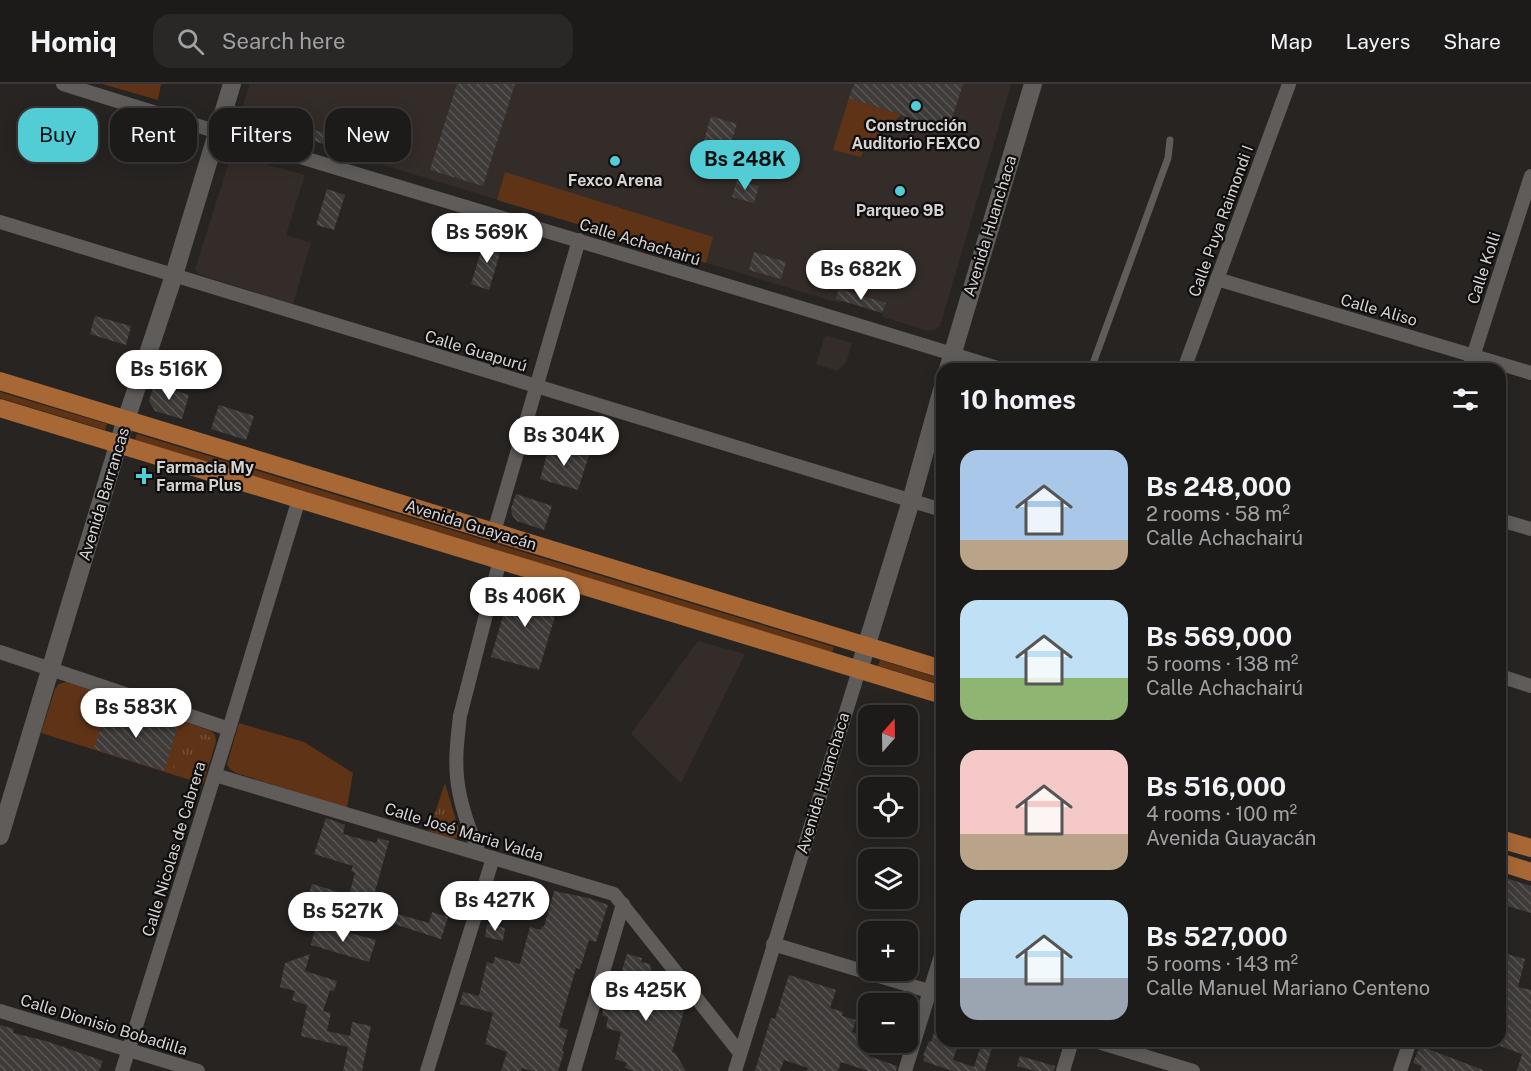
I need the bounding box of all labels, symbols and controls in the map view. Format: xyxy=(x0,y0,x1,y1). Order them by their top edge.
search box xyxy=(153,14,573,68)
text: Homiq xyxy=(30,25,117,58)
icon: search xyxy=(174,25,207,58)
text: Search here xyxy=(222,28,345,54)
text: Map xyxy=(1270,29,1313,54)
text: Layers xyxy=(1346,29,1410,54)
text: Share xyxy=(1443,29,1501,54)
marker: Construcción Auditorio FEXCO xyxy=(909,99,923,113)
chip: Buy xyxy=(18,108,98,162)
chip: Rent xyxy=(110,108,197,162)
chip: Filters xyxy=(209,108,313,162)
chip: New xyxy=(325,108,411,162)
place label: Construcción Auditorio FEXCO xyxy=(851,116,981,153)
pin: Bs 248K xyxy=(690,140,800,191)
street label: Calle Puya Raimondi I xyxy=(1185,143,1257,299)
text: Bs 248K xyxy=(704,147,786,171)
street label: Avenida Huanchaca xyxy=(959,153,1021,299)
marker: Fexco Arena xyxy=(608,154,622,168)
place label: Fexco Arena xyxy=(568,171,662,190)
marker: Parqueo 9B xyxy=(893,184,907,198)
place label: Parqueo 9B xyxy=(856,201,944,220)
pin: Bs 569K xyxy=(432,213,542,264)
street label: Calle Achachairú xyxy=(577,215,703,269)
text: Bs 569K xyxy=(446,220,528,244)
street label: Calle Kolli xyxy=(1463,230,1505,306)
pin: Bs 682K xyxy=(806,250,916,301)
text: Bs 682K xyxy=(820,257,902,281)
street label: Calle Aliso xyxy=(1338,290,1420,330)
street label: Calle Guapurú xyxy=(423,326,529,376)
pin: Bs 516K xyxy=(114,350,224,401)
text: Bs 516K xyxy=(130,357,208,381)
icon: filters xyxy=(1449,383,1482,416)
text: 10 homes xyxy=(960,384,1076,415)
pin: Bs 304K xyxy=(509,416,619,467)
text: Bs 304K xyxy=(523,423,605,447)
street label: Avenida Barrancas xyxy=(75,425,133,563)
place label: Farmacia My Farma Plus xyxy=(156,458,254,495)
marker: Farmacia My Farma Plus xyxy=(137,469,151,483)
text: Bs 248,000 xyxy=(1146,471,1292,502)
icon: home xyxy=(1008,474,1080,546)
street label: Avenida Guayacán xyxy=(403,496,539,554)
text: 2 rooms · 58 m² xyxy=(1146,502,1290,526)
text: Calle Achachairú xyxy=(1146,526,1303,550)
pin: Bs 406K xyxy=(470,577,580,628)
text: Bs 406K xyxy=(484,584,566,608)
text: Bs 569,000 xyxy=(1146,621,1292,652)
icon: home xyxy=(1008,624,1080,696)
text: 5 rooms · 138 m² xyxy=(1146,652,1298,676)
text: Calle Achachairú xyxy=(1146,676,1303,700)
pin: Bs 583K xyxy=(81,688,191,739)
text: Bs 583K xyxy=(94,695,178,719)
north arrow xyxy=(858,705,918,765)
map controls xyxy=(858,705,918,1053)
street label: Avenida Huanchaca xyxy=(792,710,854,856)
street label: Calle Nicolas de Cabrera xyxy=(138,759,210,939)
text: Bs 516,000 xyxy=(1146,771,1286,802)
icon: home xyxy=(1008,774,1080,846)
button: locate xyxy=(858,777,918,837)
street label: Calle José Maria Valda xyxy=(382,799,546,865)
text: 4 rooms · 100 m² xyxy=(1146,802,1297,826)
text: Avenida Guayacán xyxy=(1146,826,1316,850)
button: layers xyxy=(858,849,918,909)
pin: Bs 427K xyxy=(440,881,550,932)
text: Bs 427K xyxy=(454,888,536,912)
pin: Bs 527K xyxy=(288,892,398,943)
text: Bs 527K xyxy=(302,899,384,923)
button: + xyxy=(858,921,918,981)
text: Bs 527,000 xyxy=(1146,921,1288,952)
icon: home xyxy=(1008,924,1080,996)
text: 5 rooms · 143 m² xyxy=(1146,952,1298,976)
pin: Bs 425K xyxy=(591,971,701,1022)
text: Calle Manuel Mariano Centeno xyxy=(1146,976,1430,1000)
text: Bs 425K xyxy=(605,978,687,1002)
street label: Calle Dionisio Bobadilla xyxy=(18,990,190,1060)
button: − xyxy=(858,993,918,1053)

